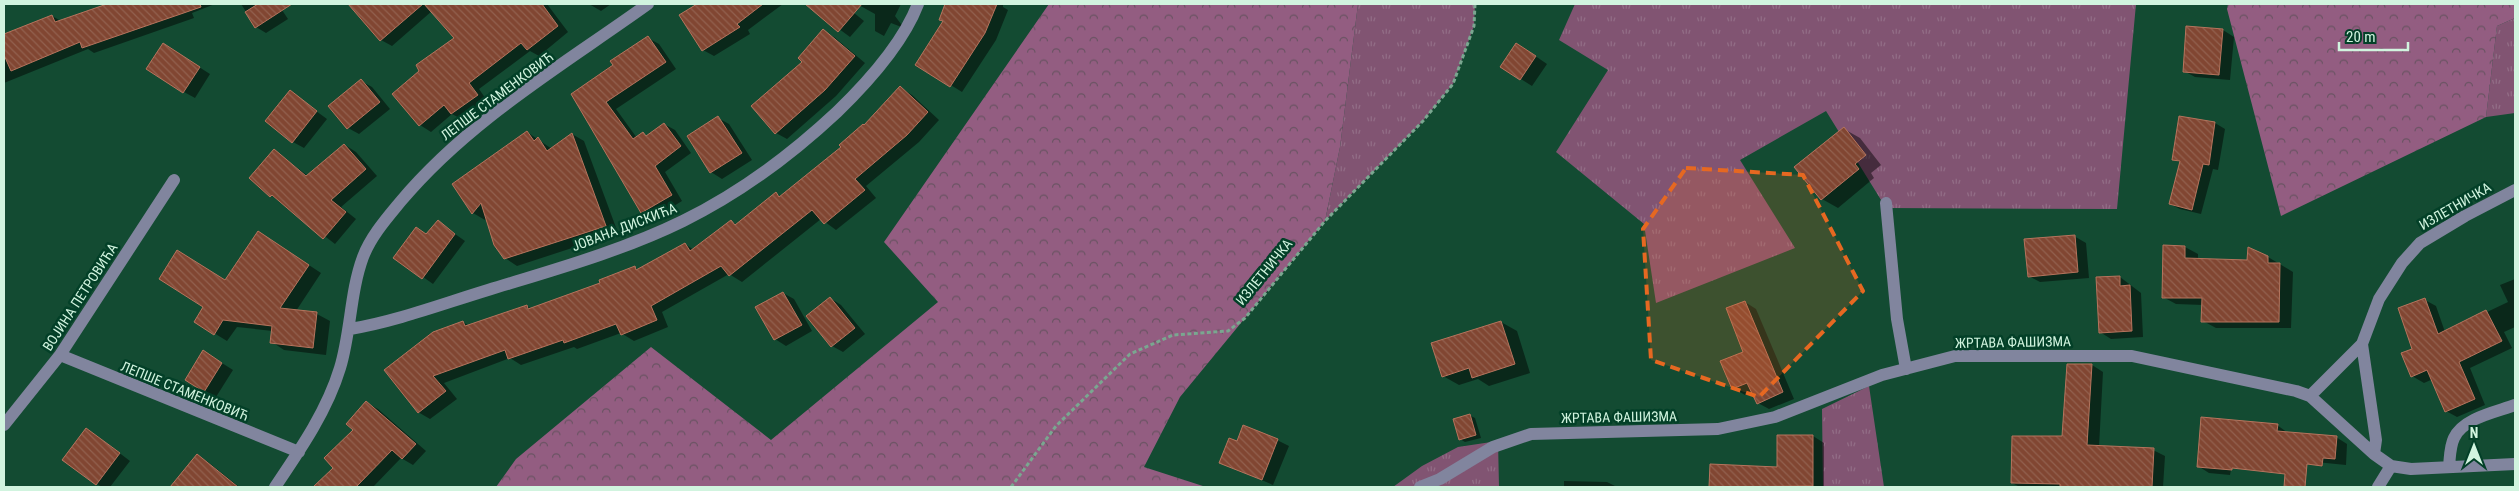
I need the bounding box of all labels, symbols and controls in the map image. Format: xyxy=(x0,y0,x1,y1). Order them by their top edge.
scale bar xyxy=(2339,20,2408,52)
text: 20 m xyxy=(2346,28,2376,46)
street label: ЛЕПШЕ СТАМЕНКОВИЋ xyxy=(438,48,556,144)
street label: ИЗЛЕТНИЧКА xyxy=(2416,179,2494,233)
street label: ЈОВАНА ДИСКИЋА xyxy=(569,200,679,254)
street label: ИЗЛЕТНИЧКА xyxy=(1233,236,1295,308)
street label: ВОЈИНА ПЕТРОВИЋА xyxy=(39,240,121,354)
street label: ЖРТАВА ФАШИЗМА xyxy=(1955,333,2071,351)
street label: ЛЕПШЕ СТАМЕНКОВИЋ xyxy=(119,358,251,424)
street label: ЖРТАВА ФАШИЗМА xyxy=(1561,408,1677,426)
north arrow xyxy=(2449,421,2499,471)
text: N xyxy=(2470,425,2478,441)

